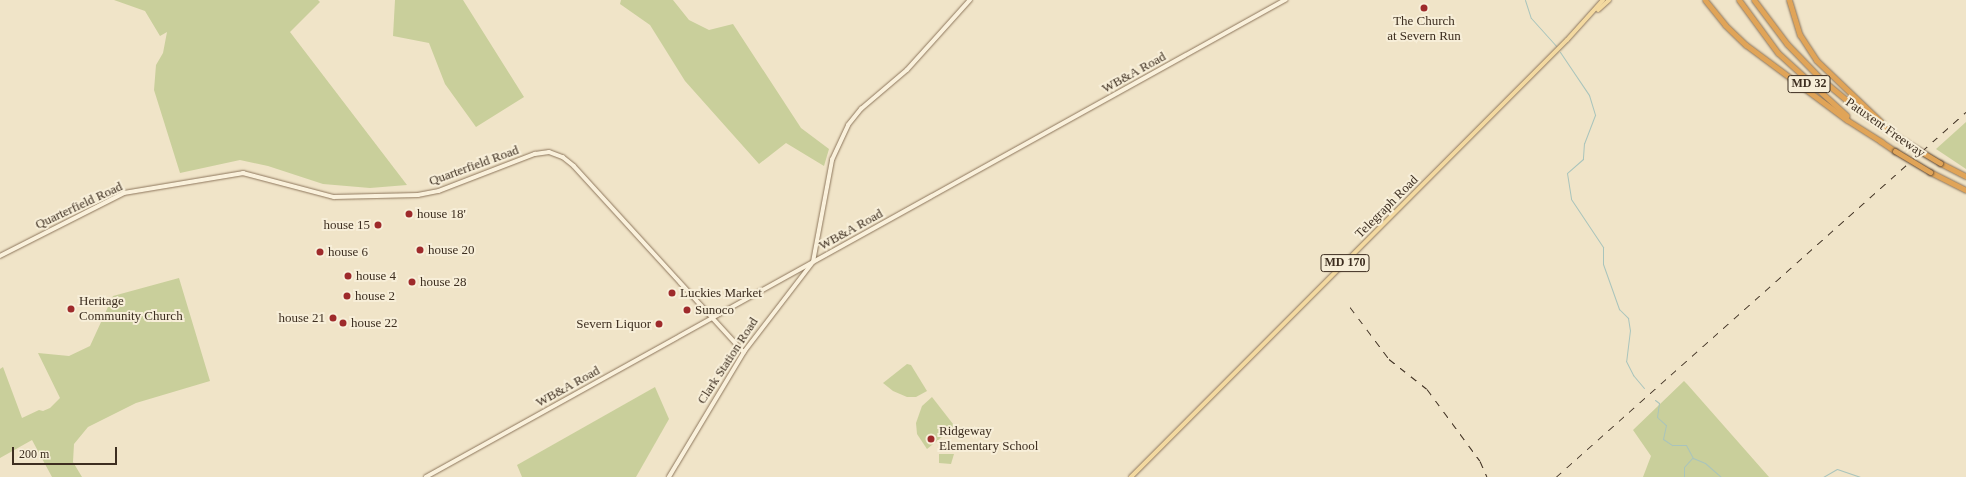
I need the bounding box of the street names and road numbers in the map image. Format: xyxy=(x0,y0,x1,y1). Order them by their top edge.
street label: WB&A Road xyxy=(1099,49,1169,97)
road number: MD 32 xyxy=(1787,74,1831,94)
street label: Patuxent Freeway xyxy=(1842,95,1928,161)
street label: Quarterfield Road xyxy=(427,143,521,189)
street label: Telegraph Road xyxy=(1352,172,1422,242)
street label: Quarterfield Road xyxy=(33,179,125,233)
street label: WB&A Road xyxy=(816,206,886,254)
road number: MD 170 xyxy=(1320,253,1370,273)
street label: Clark Station Road xyxy=(694,315,762,407)
street label: WB&A Road xyxy=(533,363,603,411)

